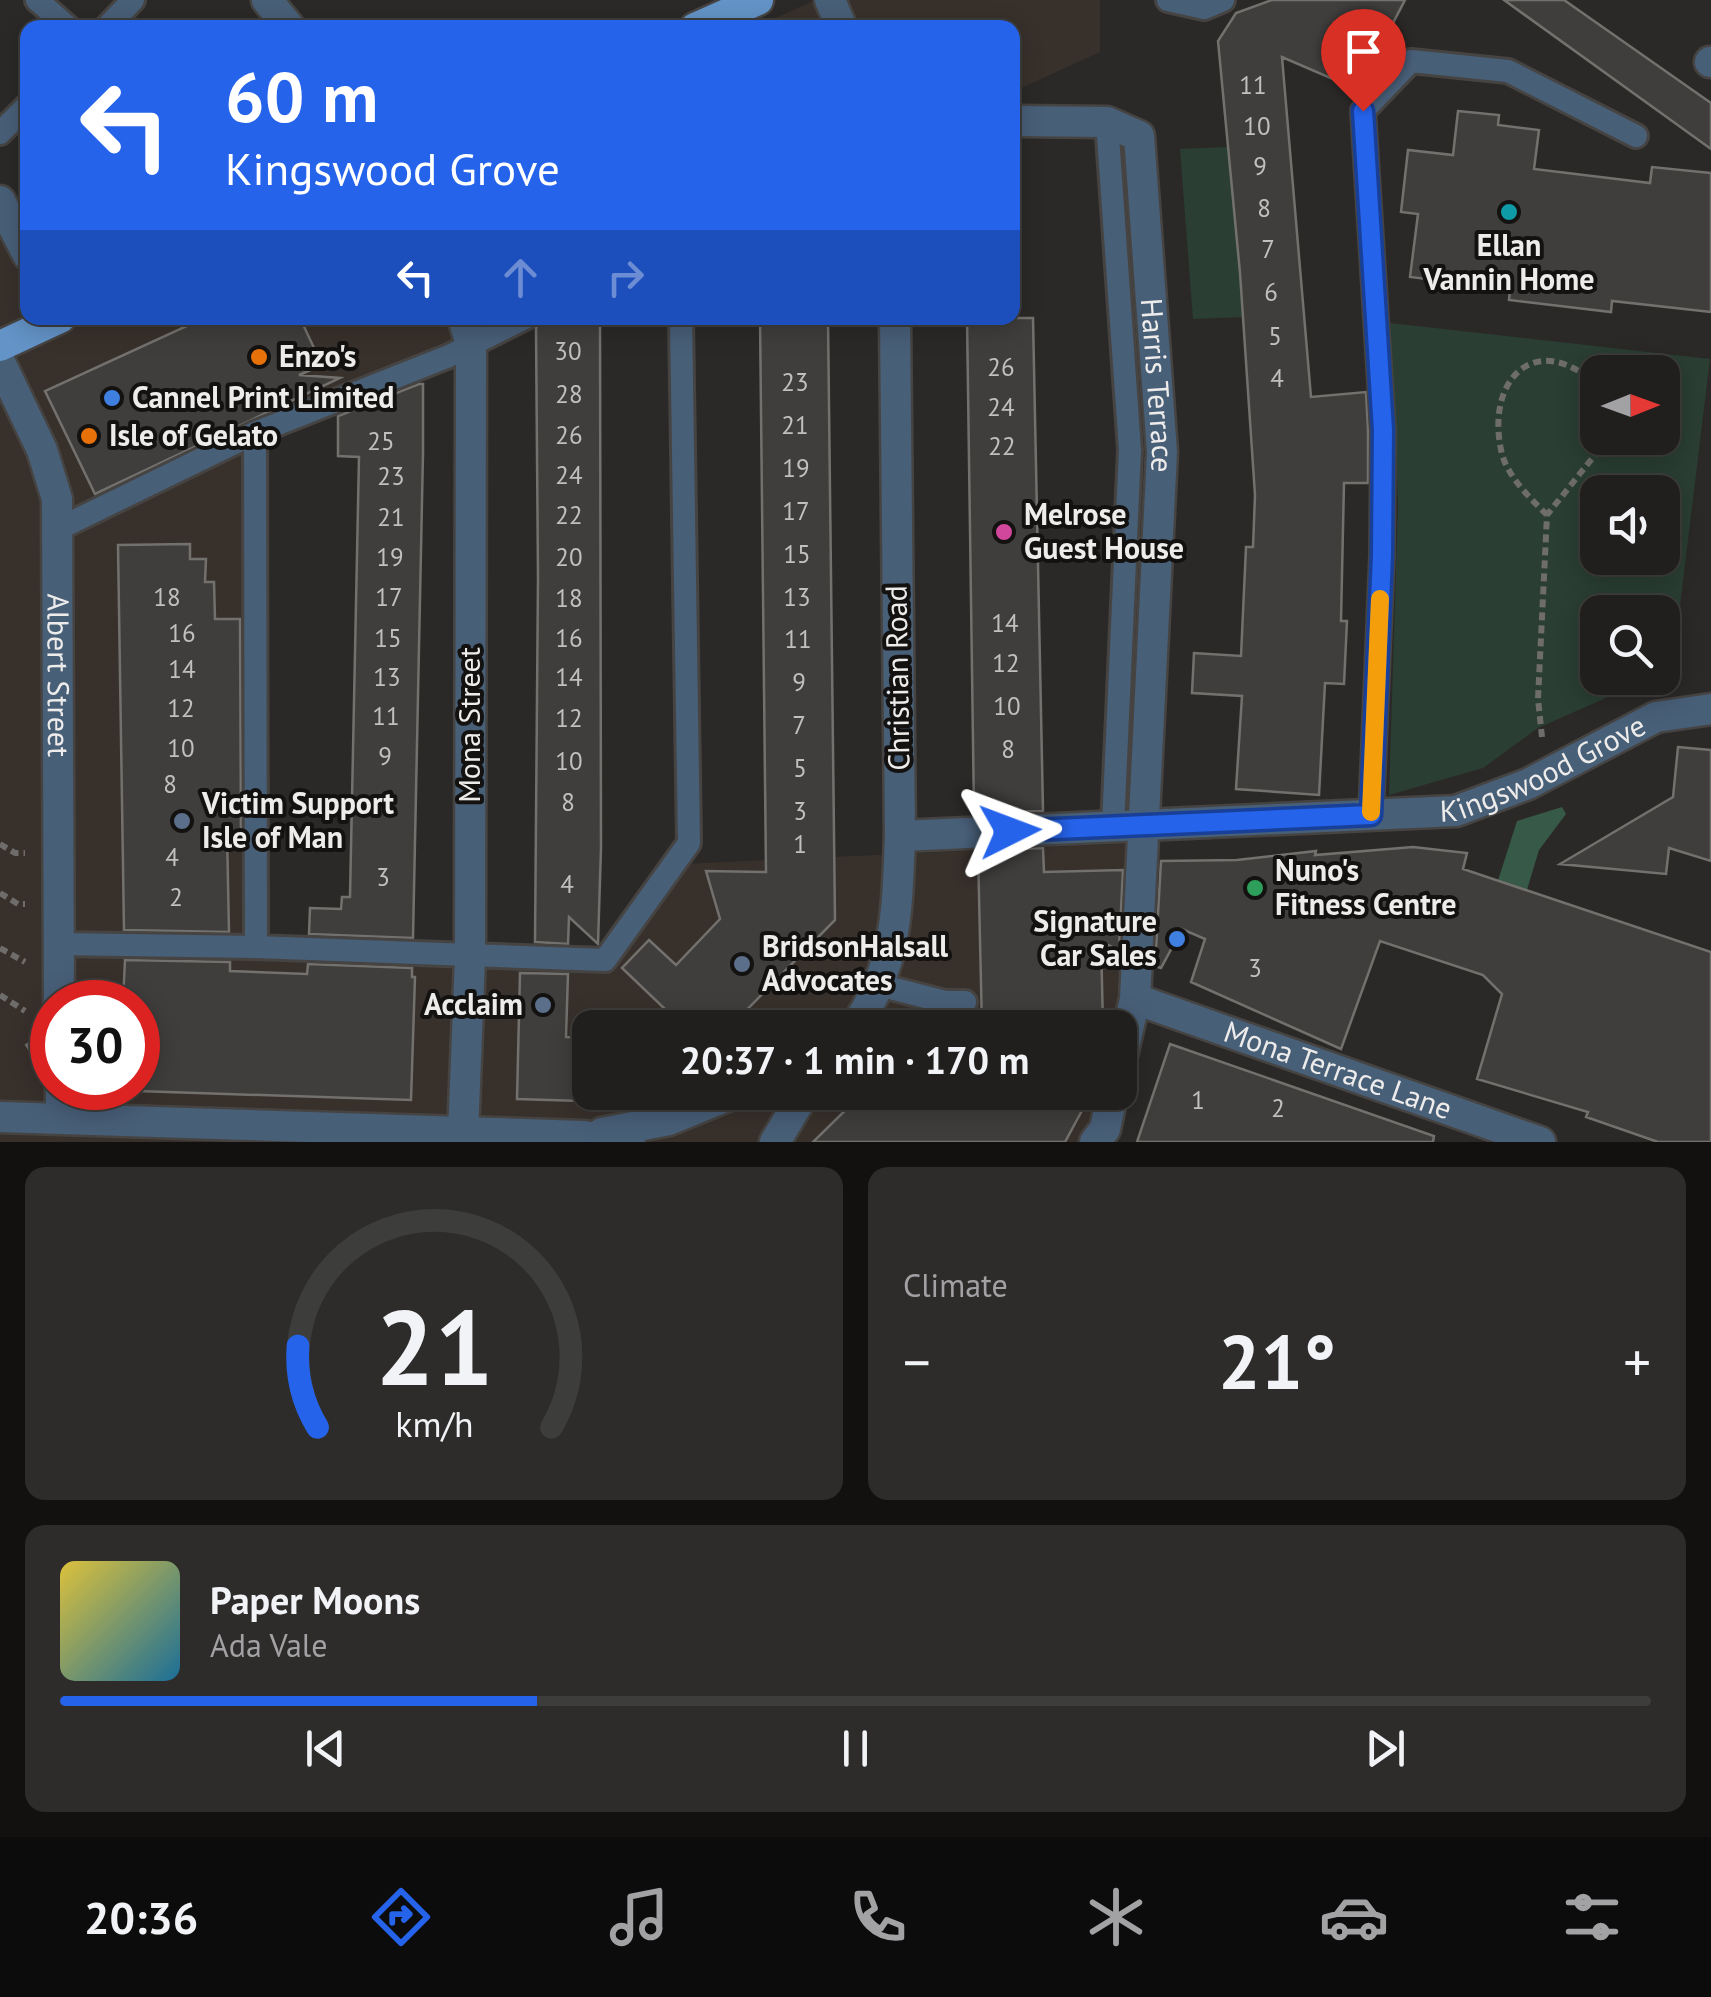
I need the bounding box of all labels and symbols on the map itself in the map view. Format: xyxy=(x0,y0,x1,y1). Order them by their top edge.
pin xyxy=(1321,9,1406,112)
house number: 11 xyxy=(1239,69,1267,101)
house number: 10 xyxy=(1243,110,1271,142)
house number: 9 xyxy=(1253,150,1267,182)
house number: 8 xyxy=(1257,192,1271,224)
marker: Ellan Vannin Home xyxy=(1498,201,1520,223)
place label: Ellan Vannin Home xyxy=(1423,225,1594,298)
house number: 7 xyxy=(1261,233,1275,265)
house number: 6 xyxy=(1264,276,1278,308)
street label: Harris Terrace xyxy=(1133,297,1183,474)
house number: 5 xyxy=(1268,320,1282,352)
house number: 30 xyxy=(554,335,582,367)
place label: Enzo's xyxy=(279,336,357,375)
marker: Enzo's xyxy=(248,346,270,368)
house number: 26 xyxy=(987,351,1015,383)
north arrow xyxy=(1580,355,1680,455)
house number: 4 xyxy=(1270,362,1284,394)
house number: 23 xyxy=(781,366,809,398)
place label: Cannel Print Limited xyxy=(132,377,394,416)
house number: 28 xyxy=(555,378,583,410)
marker: Cannel Print Limited xyxy=(101,387,123,409)
house number: 24 xyxy=(987,391,1015,423)
house number: 21 xyxy=(781,409,809,441)
place label: Isle of Gelato xyxy=(109,415,278,454)
house number: 26 xyxy=(555,419,583,451)
marker: Isle of Gelato xyxy=(78,425,100,447)
house number: 25 xyxy=(367,425,395,457)
house number: 22 xyxy=(988,430,1016,462)
house number: 19 xyxy=(782,452,810,484)
house number: 24 xyxy=(555,459,583,491)
house number: 23 xyxy=(377,460,405,492)
place label: Melrose Guest House xyxy=(1024,494,1184,567)
house number: 17 xyxy=(782,495,810,527)
house number: 22 xyxy=(555,499,583,531)
house number: 21 xyxy=(377,501,405,533)
marker: Melrose Guest House xyxy=(993,521,1015,543)
house number: 15 xyxy=(783,538,811,570)
house number: 19 xyxy=(376,541,404,573)
house number: 20 xyxy=(555,541,583,573)
house number: 18 xyxy=(153,581,181,613)
house number: 17 xyxy=(375,581,403,613)
house number: 13 xyxy=(783,581,811,613)
house number: 18 xyxy=(555,582,583,614)
street label: Christian Road xyxy=(875,585,918,771)
street label: Albert Street xyxy=(39,593,79,757)
house number: 14 xyxy=(991,607,1019,639)
house number: 16 xyxy=(168,617,196,649)
house number: 15 xyxy=(374,622,402,654)
house number: 16 xyxy=(555,622,583,654)
house number: 11 xyxy=(784,623,812,655)
street label: Mona Street xyxy=(449,647,488,803)
house number: 12 xyxy=(992,647,1020,679)
house number: 14 xyxy=(168,653,196,685)
house number: 13 xyxy=(373,661,401,693)
house number: 14 xyxy=(555,661,583,693)
house number: 9 xyxy=(792,666,806,698)
house number: 10 xyxy=(993,690,1021,722)
house number: 12 xyxy=(167,692,195,724)
house number: 11 xyxy=(372,700,400,732)
house number: 12 xyxy=(555,702,583,734)
street label: Kingswood Grove xyxy=(1439,705,1652,830)
house number: 7 xyxy=(792,709,806,741)
house number: 10 xyxy=(167,732,195,764)
house number: 8 xyxy=(1001,733,1015,765)
house number: 9 xyxy=(378,740,392,772)
house number: 10 xyxy=(555,745,583,777)
house number: 5 xyxy=(793,752,807,784)
house number: 8 xyxy=(163,768,177,800)
position arrow xyxy=(958,779,1062,883)
place label: Victim Support Isle of Man xyxy=(201,783,394,856)
house number: 8 xyxy=(561,786,575,818)
house number: 3 xyxy=(793,795,807,827)
marker: Victim Support Isle of Man xyxy=(171,810,193,832)
house number: 1 xyxy=(793,828,807,860)
house number: 4 xyxy=(165,841,179,873)
place label: Nuno's Fitness Centre xyxy=(1275,850,1456,923)
house number: 3 xyxy=(376,861,390,893)
house number: 4 xyxy=(560,868,574,900)
marker: Nuno's Fitness Centre xyxy=(1244,877,1266,899)
house number: 2 xyxy=(169,881,183,913)
place label: Signature Car Sales xyxy=(1033,901,1157,974)
place label: BridsonHalsall Advocates xyxy=(762,926,948,999)
marker: Signature Car Sales xyxy=(1166,928,1188,950)
house number: 3 xyxy=(1248,952,1262,984)
marker: BridsonHalsall Advocates xyxy=(731,953,753,975)
speed limit sign: 30 xyxy=(30,980,160,1110)
place label: Acclaim xyxy=(424,984,523,1023)
marker: Acclaim xyxy=(532,994,554,1016)
street label: Mona Terrace Lane xyxy=(1219,1011,1457,1127)
house number: 1 xyxy=(1191,1084,1205,1116)
house number: 2 xyxy=(1271,1092,1285,1124)

